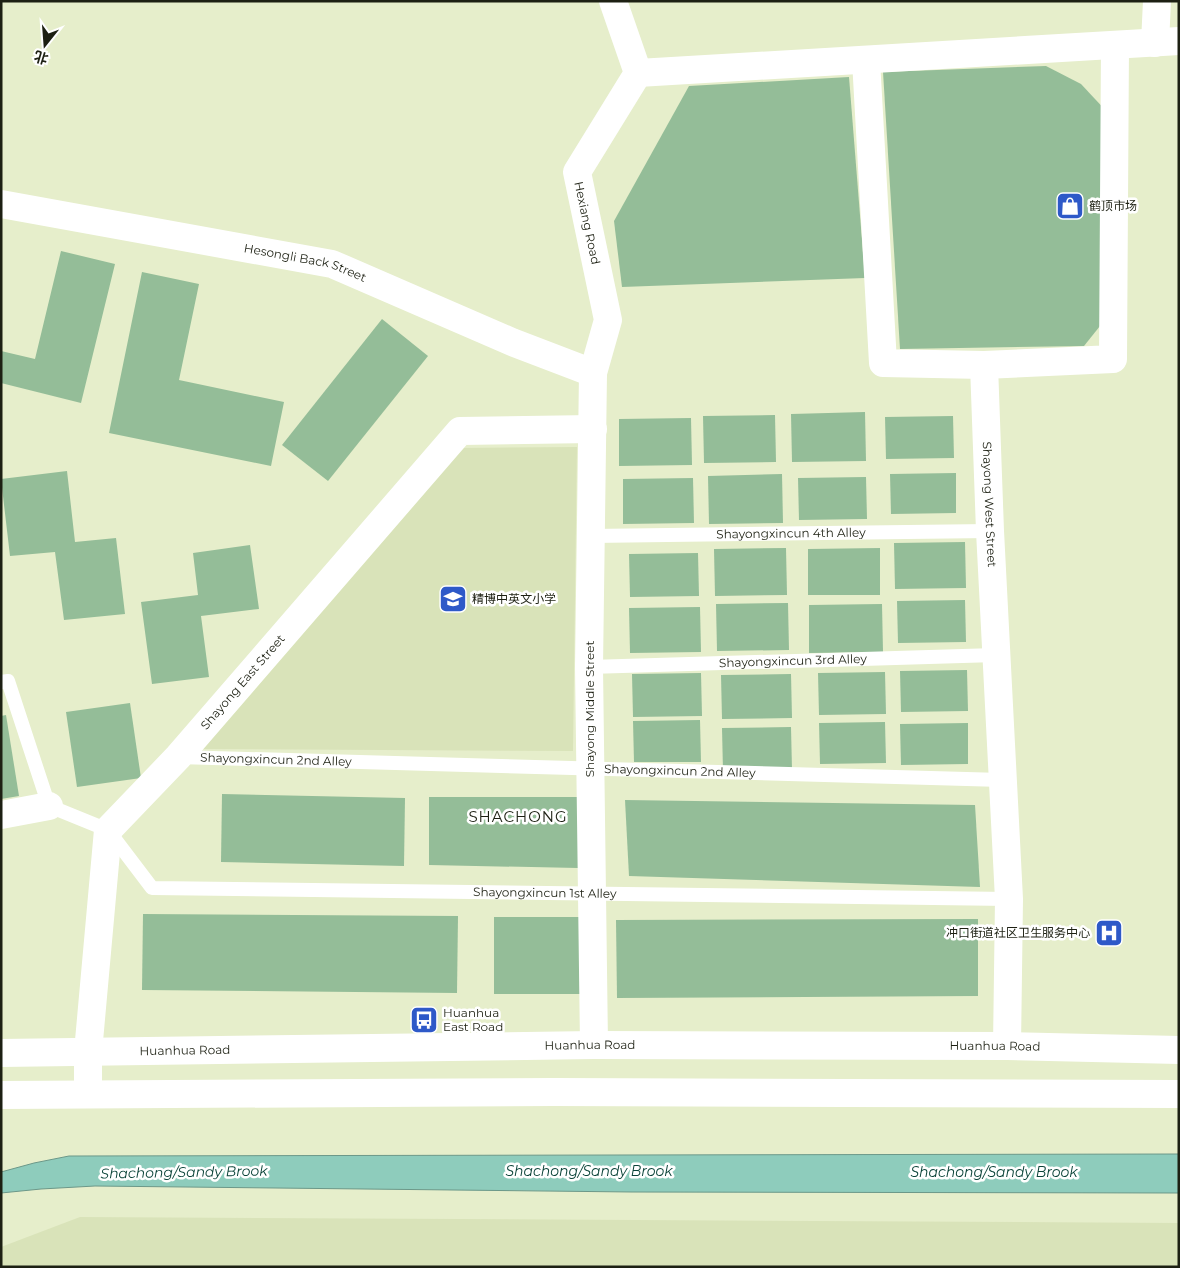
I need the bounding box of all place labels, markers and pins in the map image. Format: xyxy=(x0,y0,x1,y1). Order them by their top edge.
shop icon: 鹤顶市场 xyxy=(1055,191,1085,221)
place label: 鹤顶市场 xyxy=(1089,198,1137,213)
school or university icon: 精博中英文小学 xyxy=(438,584,468,614)
place label: 精博中英文小学 xyxy=(472,591,556,606)
hospital icon: 冲口街道社区卫生服务中心 xyxy=(1094,918,1124,948)
place label: 冲口街道社区卫生服务中心 xyxy=(946,925,1090,940)
bus stop icon: Huanhua East Road xyxy=(409,1005,439,1035)
place label: Huanhua East Road xyxy=(443,1005,503,1034)

